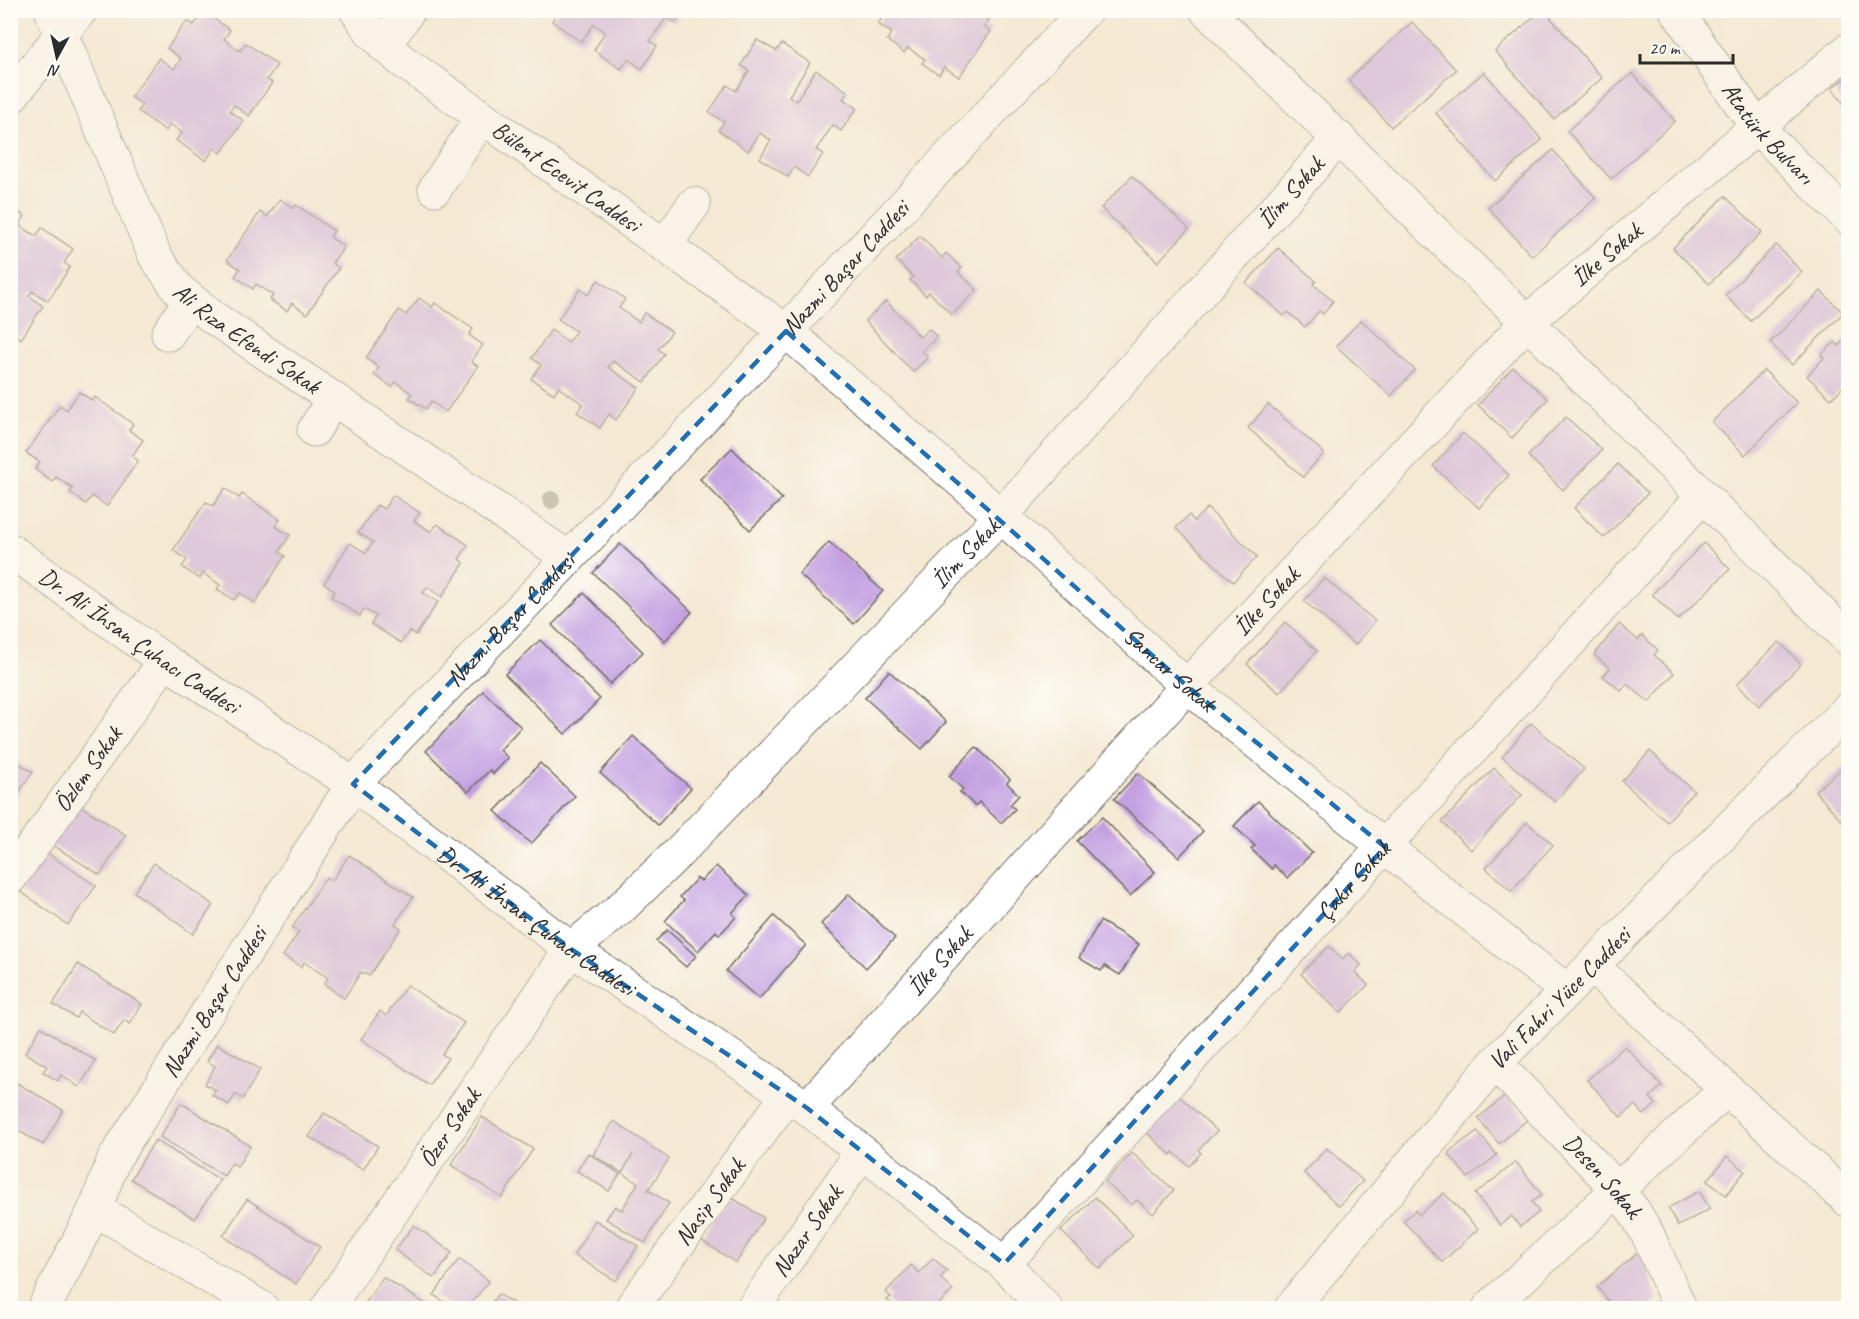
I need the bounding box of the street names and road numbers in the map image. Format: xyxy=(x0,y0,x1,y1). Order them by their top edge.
street label: Atatürk Bulvarı xyxy=(1715,76,1822,192)
street label: Bülent Ecevit Caddesi xyxy=(487,114,649,241)
street label: İlim Sokak xyxy=(1251,148,1332,234)
street label: Nazmi Başar Caddesi xyxy=(775,192,917,341)
street label: İlke Sokak xyxy=(1565,215,1650,293)
street label: Ali Rıza Efendi Sokak xyxy=(167,276,328,402)
street label: İlim Sokak xyxy=(925,510,1007,595)
street label: Nazmi Başar Caddesi xyxy=(440,545,583,692)
street label: İlke Sokak xyxy=(1227,559,1307,642)
street label: Dr. Ali İhsan Çuhacı Caddesi xyxy=(33,561,248,722)
street label: Sancar Sokak xyxy=(1117,620,1224,720)
street label: Özlem Sokak xyxy=(47,718,130,818)
street label: Çakır Sokak xyxy=(1310,833,1399,926)
street label: Dr. Ali İhsan Çuhacı Caddesi xyxy=(432,839,643,1005)
street label: İlke Sokak xyxy=(900,918,980,1002)
street label: Nazmi Başar Caddesi xyxy=(155,919,275,1083)
street label: Vali Fahri Yüce Caddesi xyxy=(1482,919,1639,1076)
street label: Özer Sokak xyxy=(412,1081,488,1173)
street label: Desen Sokak xyxy=(1557,1128,1650,1226)
street label: Nasip Sokak xyxy=(667,1151,753,1251)
street label: Nazar Sokak xyxy=(765,1178,850,1282)

